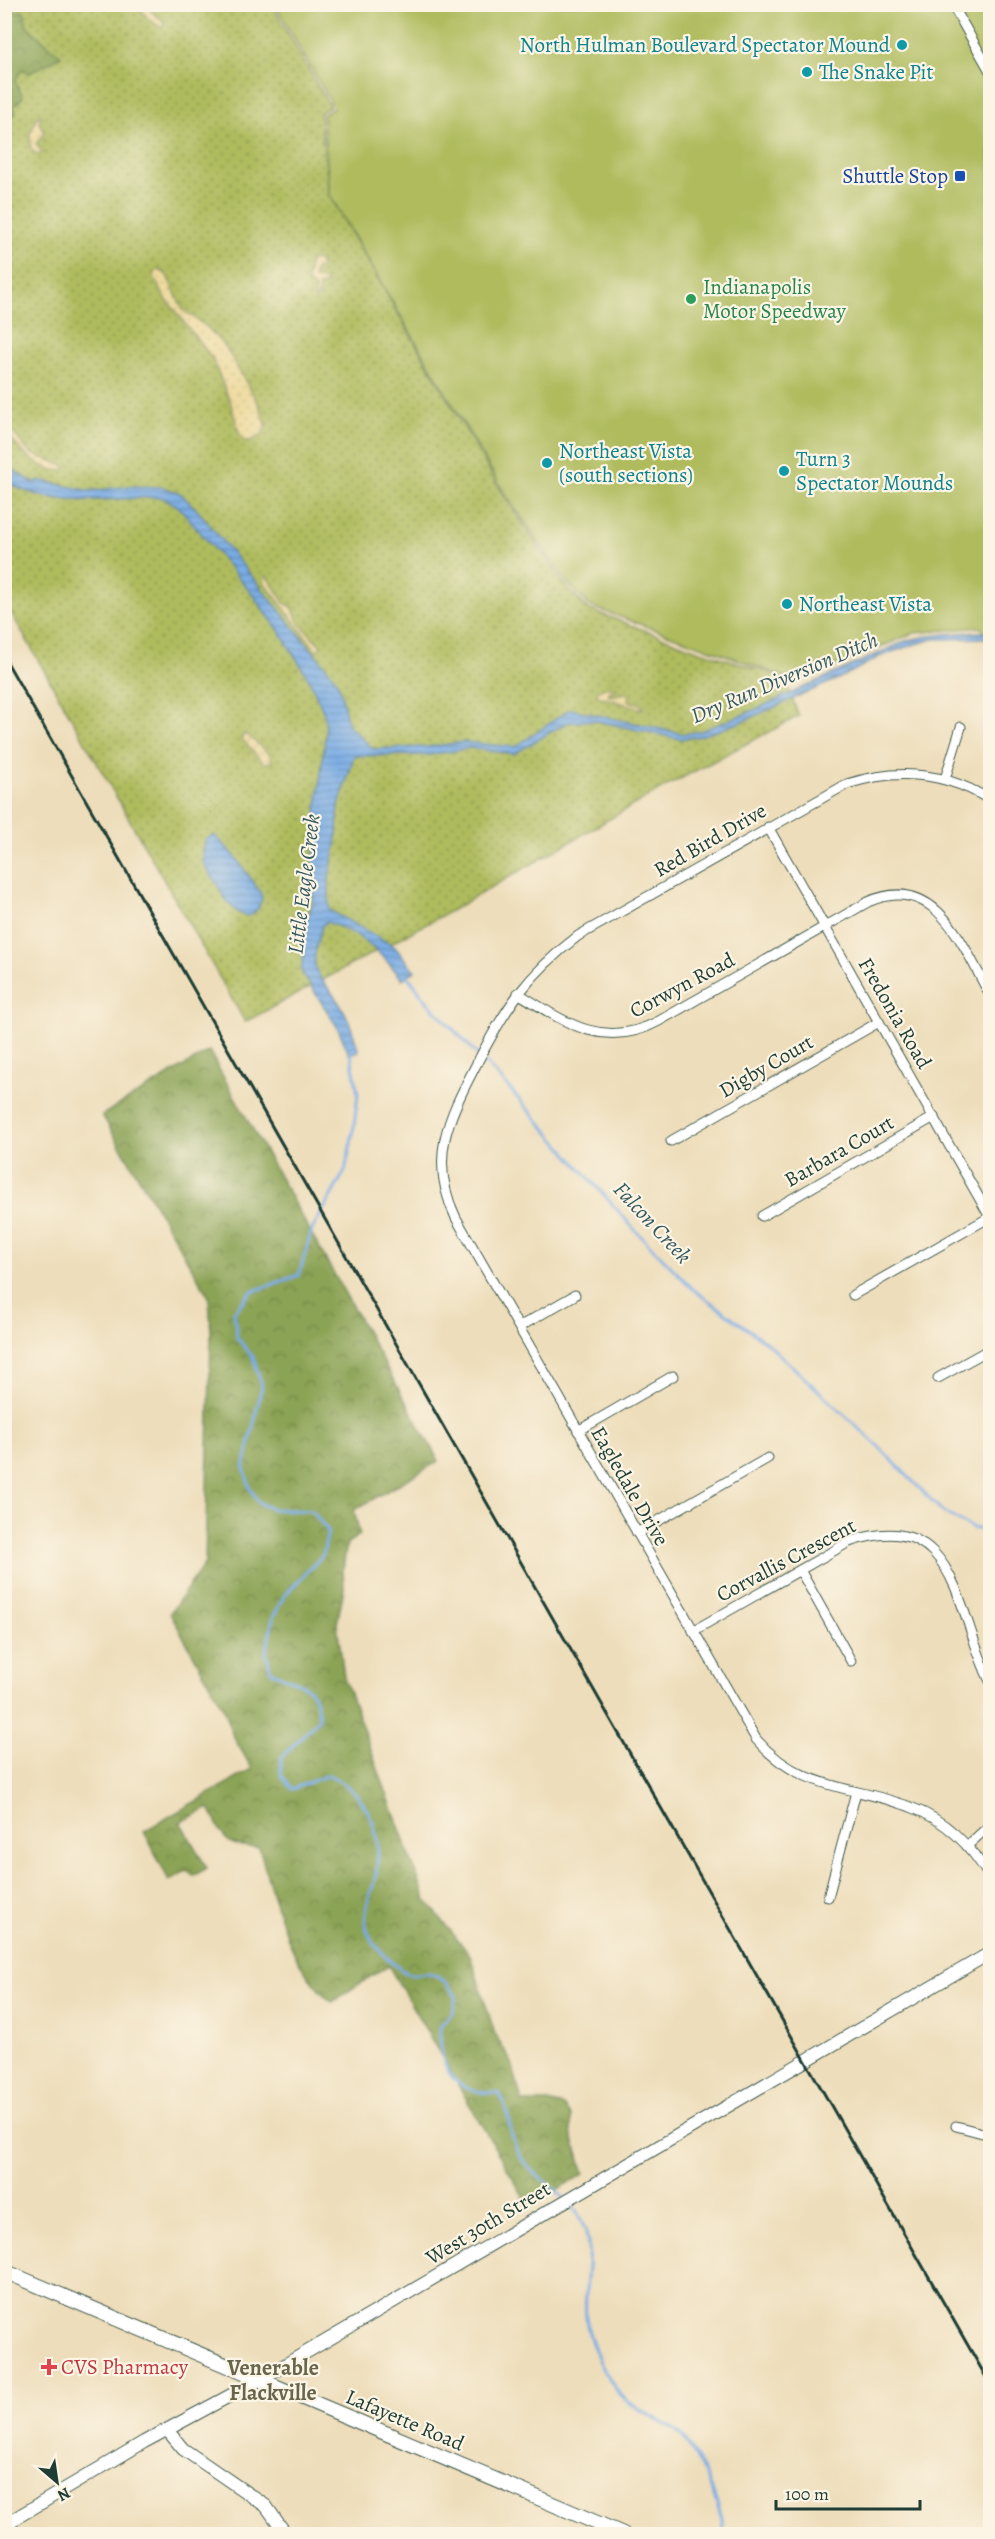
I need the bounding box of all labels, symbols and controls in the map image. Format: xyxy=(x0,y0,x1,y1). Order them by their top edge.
place label: North Hulman Boulevard Spectator Mound xyxy=(520,31,891,59)
marker: North Hulman Boulevard Spectator Mound xyxy=(895,38,909,52)
place label: The Snake Pit xyxy=(819,58,933,86)
marker: The Snake Pit xyxy=(800,65,814,79)
place label: Shuttle Stop xyxy=(842,162,948,190)
marker: Shuttle Stop xyxy=(953,169,967,183)
place label: Indianapolis Motor Speedway xyxy=(703,273,847,325)
marker: Indianapolis Motor Speedway xyxy=(684,292,698,306)
place label: Northeast Vista (south sections) xyxy=(559,437,693,489)
place label: Turn 3 Spectator Mounds xyxy=(796,445,953,497)
marker: Northeast Vista (south sections) xyxy=(540,456,554,470)
marker: Turn 3 Spectator Mounds xyxy=(777,464,791,478)
place label: Northeast Vista xyxy=(799,590,932,618)
marker: Northeast Vista xyxy=(780,597,794,611)
water label: Dry Run Diversion Ditch xyxy=(686,625,883,731)
street label: Red Bird Drive xyxy=(649,796,771,884)
water label: Little Eagle Creek xyxy=(281,812,327,956)
street label: Corwyn Road xyxy=(625,945,740,1024)
street label: Fredonia Road xyxy=(852,952,939,1074)
street label: Digby Court xyxy=(714,1028,818,1104)
street label: Barbara Court xyxy=(779,1108,899,1194)
water label: Falcon Creek xyxy=(606,1175,698,1270)
street label: Eagledale Drive xyxy=(584,1421,676,1551)
street label: Corvallis Crescent xyxy=(711,1511,861,1608)
street label: West 30th Street xyxy=(420,2175,556,2272)
place label: CVS Pharmacy xyxy=(61,2353,189,2381)
district label: Venerable Flackville xyxy=(226,2353,319,2408)
marker: CVS Pharmacy xyxy=(42,2360,56,2374)
street label: Lafayette Road xyxy=(341,2382,469,2458)
north arrow xyxy=(27,2452,87,2512)
scale bar xyxy=(776,2473,920,2511)
text: N xyxy=(53,2482,74,2507)
text: 100 m xyxy=(785,2482,829,2506)

